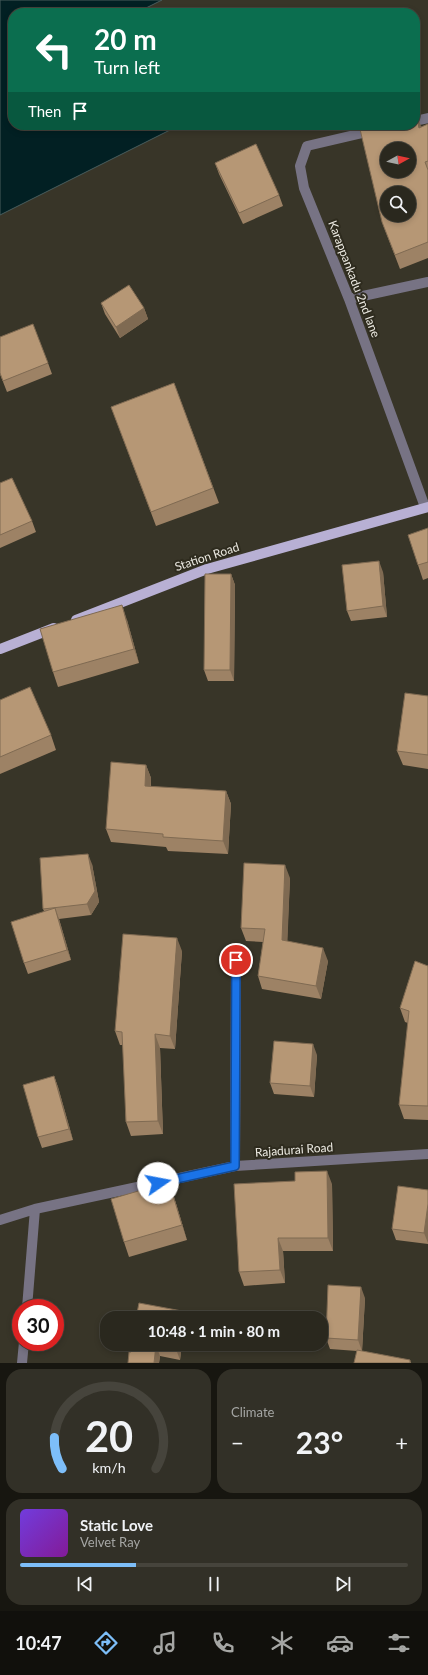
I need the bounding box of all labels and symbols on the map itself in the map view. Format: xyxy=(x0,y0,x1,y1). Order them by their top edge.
north arrow xyxy=(380,142,416,178)
street label: Karappankadu 2nd lane xyxy=(325,218,384,339)
street label: Station Road xyxy=(173,539,241,574)
pin xyxy=(219,943,253,977)
street label: Rajadurai Road xyxy=(254,1139,334,1160)
position arrow xyxy=(137,1162,179,1204)
speed limit sign: 30 xyxy=(12,1299,64,1351)

